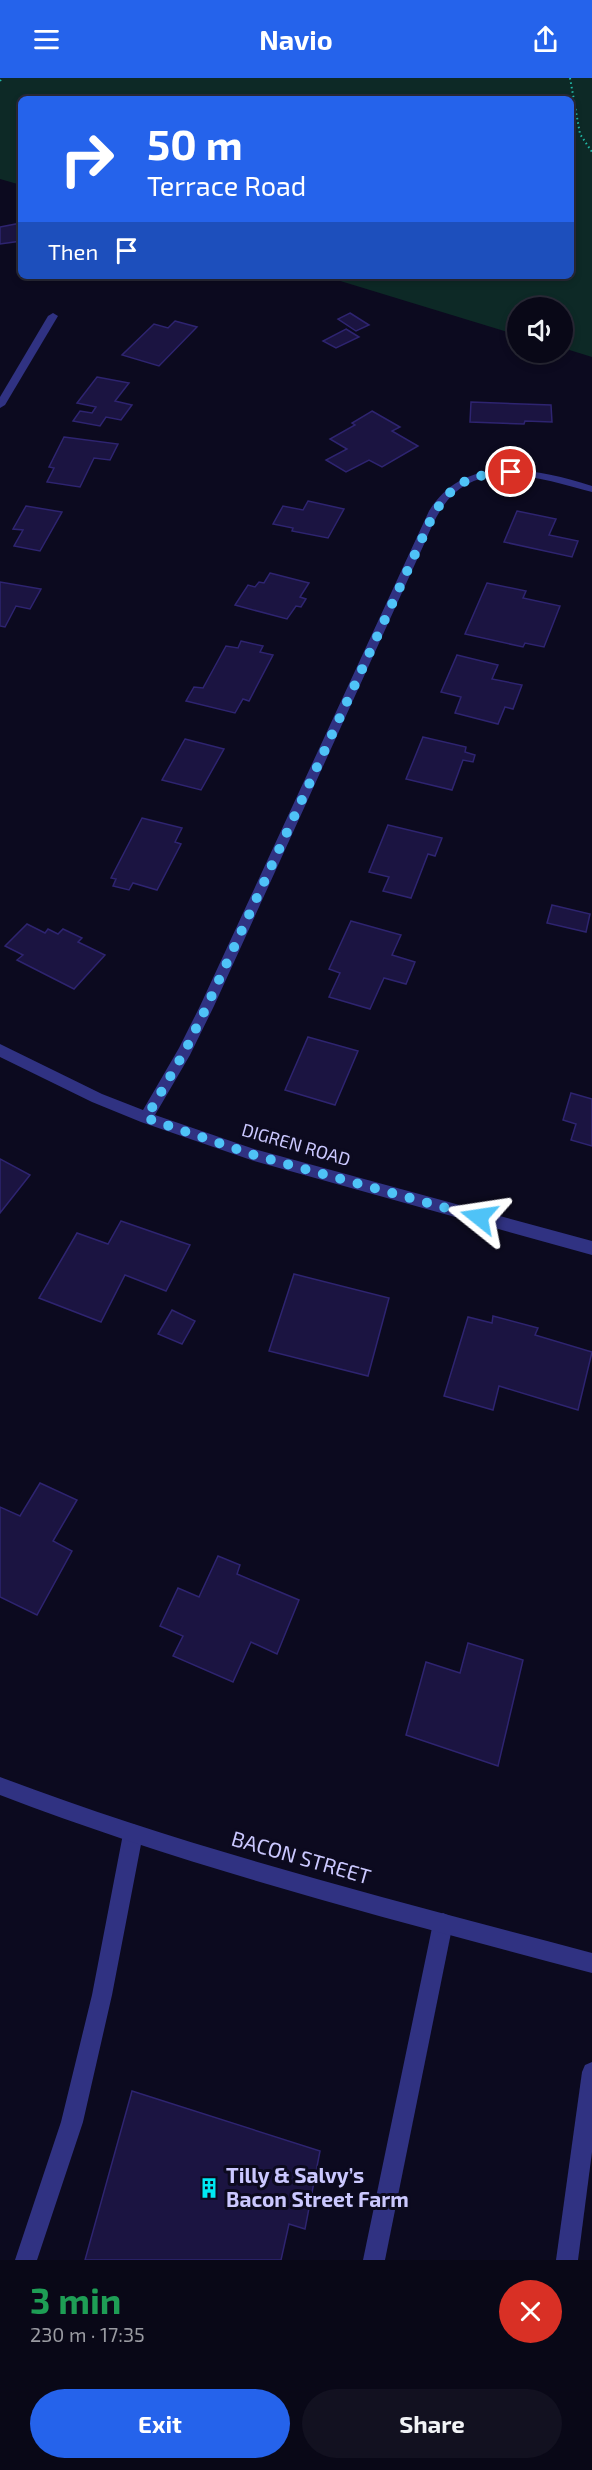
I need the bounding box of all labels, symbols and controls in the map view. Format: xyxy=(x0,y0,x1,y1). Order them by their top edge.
icon: menu xyxy=(30,23,63,56)
text: Navio xyxy=(259,23,333,55)
icon: share xyxy=(529,23,562,56)
text: 50 m xyxy=(147,118,243,168)
icon: right xyxy=(48,120,126,198)
text: Terrace Road xyxy=(147,169,306,201)
icon: arrive xyxy=(110,234,143,267)
text: Then xyxy=(48,238,98,264)
map controls xyxy=(507,297,573,363)
button: sound xyxy=(507,297,573,363)
pin xyxy=(485,446,536,497)
icon: arrive xyxy=(494,455,527,488)
street label: DIGREN ROAD xyxy=(239,1118,353,1170)
position arrow xyxy=(447,1185,511,1249)
street label: BACON STREET xyxy=(229,1825,374,1888)
place label: Tilly & Salvy’s Bacon Street Farm xyxy=(226,2162,409,2211)
building icon: Tilly & Salvy’s Bacon Street Farm xyxy=(197,2176,221,2200)
text: 3 min xyxy=(30,2278,121,2321)
button: close xyxy=(499,2280,562,2343)
text: 230 m · 17:35 xyxy=(30,2322,145,2346)
button: Exit xyxy=(30,2389,290,2458)
button: Share xyxy=(302,2389,562,2458)

